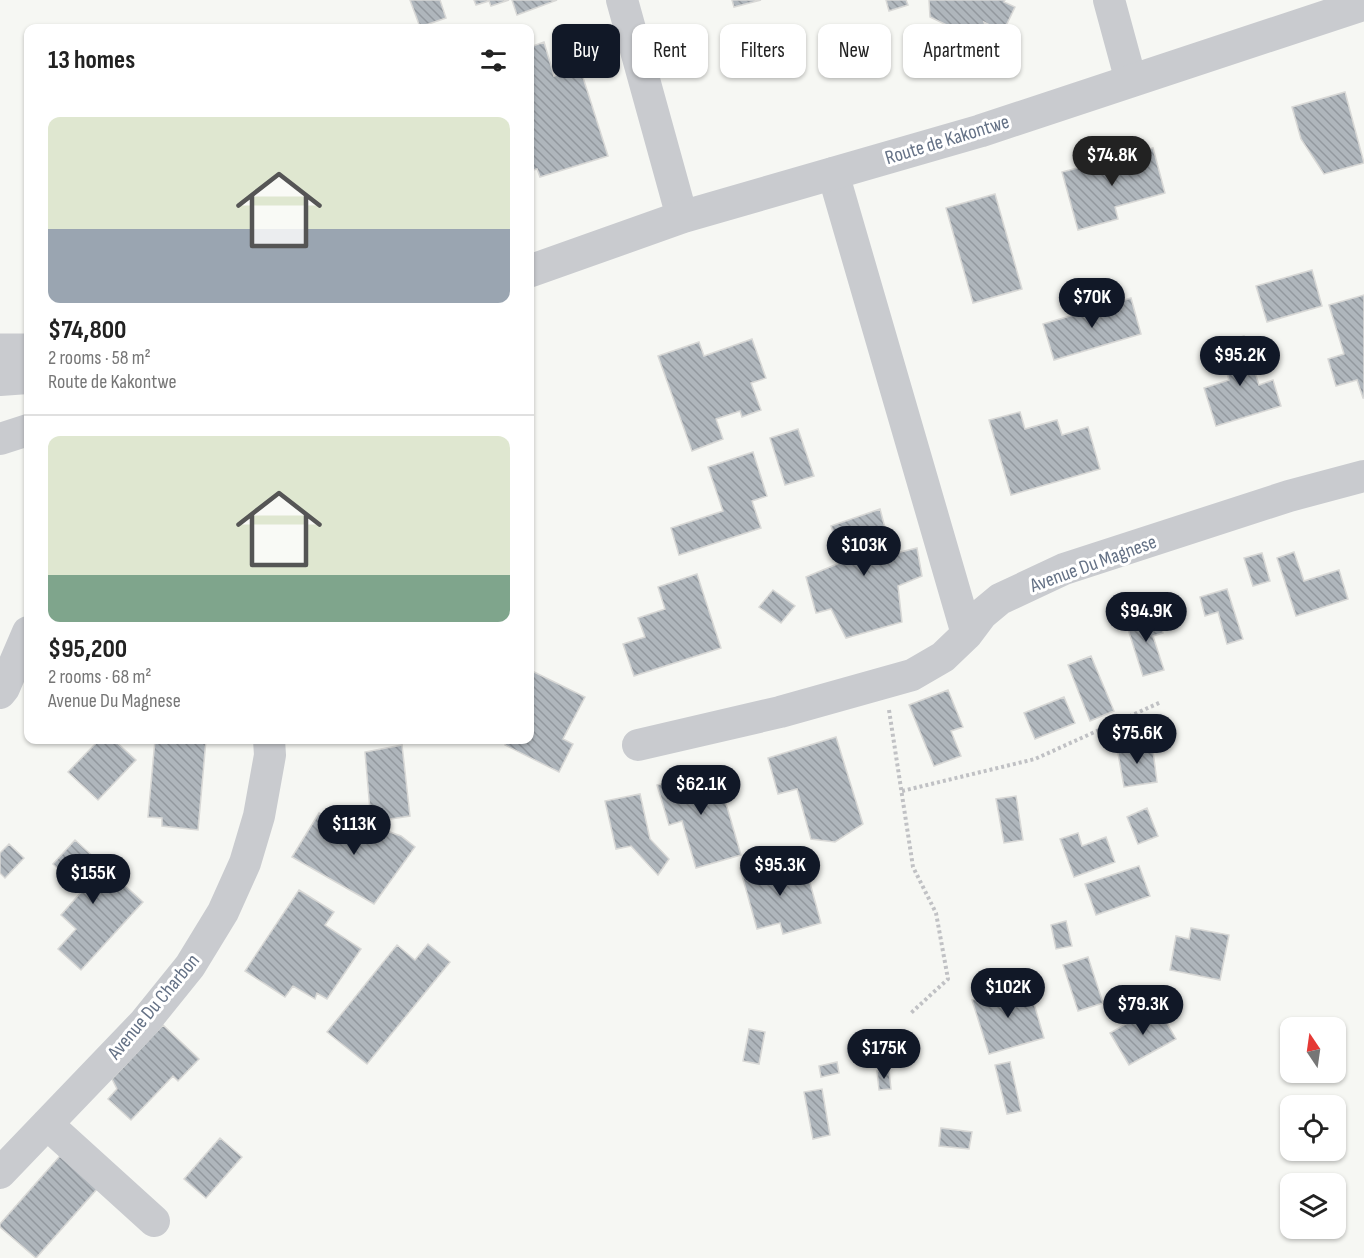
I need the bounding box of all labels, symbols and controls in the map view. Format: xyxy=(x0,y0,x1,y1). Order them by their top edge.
chip: Buy xyxy=(552,24,620,78)
chip: Rent xyxy=(632,24,708,78)
chip: Filters xyxy=(720,24,806,78)
chip: New xyxy=(818,24,891,78)
chip: Apartment xyxy=(903,24,1021,78)
icon: filters xyxy=(477,44,510,77)
text: 13 homes xyxy=(48,45,135,76)
street label: Route de Kakontwe xyxy=(882,110,1012,170)
pin: $74.8K xyxy=(1063,136,1161,187)
text: $74.8K xyxy=(1087,143,1137,167)
icon: home xyxy=(225,156,333,264)
pin: $70K xyxy=(1056,278,1128,329)
text: $70K xyxy=(1073,285,1111,309)
text: $74,800 xyxy=(48,315,126,346)
pin: $95.2K xyxy=(1191,336,1289,387)
text: $95.2K xyxy=(1214,343,1266,367)
text: 2 rooms · 58 m² xyxy=(48,346,151,370)
text: Route de Kakontwe xyxy=(48,370,177,394)
icon: home xyxy=(225,475,333,583)
pin: $103K xyxy=(822,526,906,577)
street label: Avenue Du Magnese xyxy=(1026,530,1160,598)
text: $103K xyxy=(841,533,887,557)
pin: $94.9K xyxy=(1097,592,1195,643)
text: $94.9K xyxy=(1120,599,1172,623)
text: $95,200 xyxy=(48,634,127,665)
text: 2 rooms · 68 m² xyxy=(48,665,152,689)
text: Avenue Du Magnese xyxy=(48,689,181,713)
pin: $75.6K xyxy=(1088,714,1186,765)
text: $75.6K xyxy=(1111,721,1163,745)
pin: $62.1K xyxy=(652,765,750,816)
text: $62.1K xyxy=(675,772,727,796)
pin: $113K xyxy=(312,805,396,856)
text: $113K xyxy=(332,812,376,836)
pin: $95.3K xyxy=(731,846,829,897)
text: $95.3K xyxy=(754,853,806,877)
pin: $155K xyxy=(51,854,135,905)
text: $155K xyxy=(70,861,116,885)
street label: Avenue Du Charbon xyxy=(102,949,205,1065)
pin: $102K xyxy=(966,968,1050,1019)
text: $102K xyxy=(985,975,1031,999)
pin: $79.3K xyxy=(1094,985,1192,1036)
text: $79.3K xyxy=(1117,992,1169,1016)
north arrow xyxy=(1280,1017,1346,1083)
map controls xyxy=(1280,1017,1346,1239)
pin: $175K xyxy=(842,1029,926,1080)
text: $175K xyxy=(861,1036,907,1060)
button: locate xyxy=(1280,1095,1346,1161)
button: layers xyxy=(1280,1173,1346,1239)

